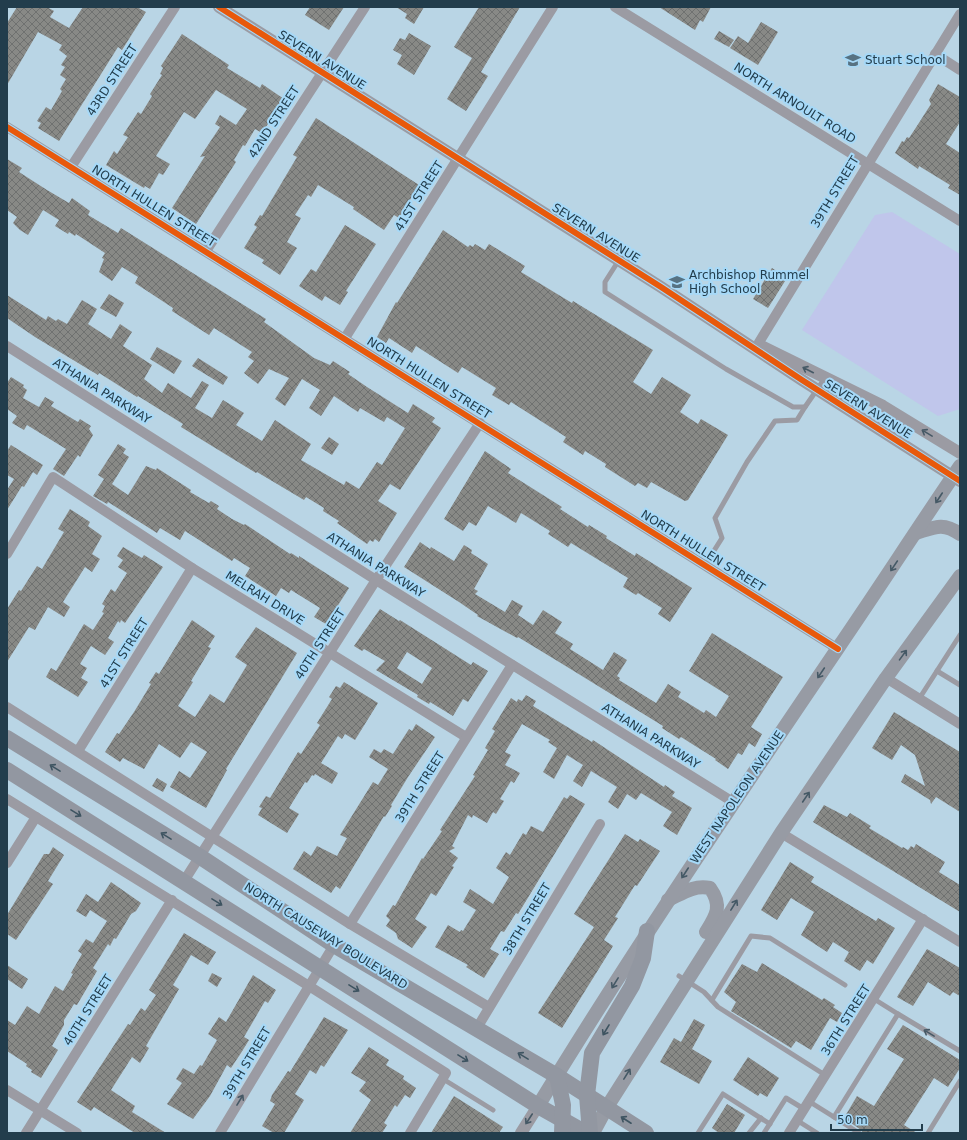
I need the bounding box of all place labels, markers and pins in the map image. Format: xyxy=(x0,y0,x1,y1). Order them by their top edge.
school or university icon: Stuart School xyxy=(844,51,862,69)
place label: Stuart School xyxy=(865,53,946,67)
place label: Archbishop Rummel High School xyxy=(689,268,809,296)
school or university icon: Archbishop Rummel High School xyxy=(668,273,686,291)

